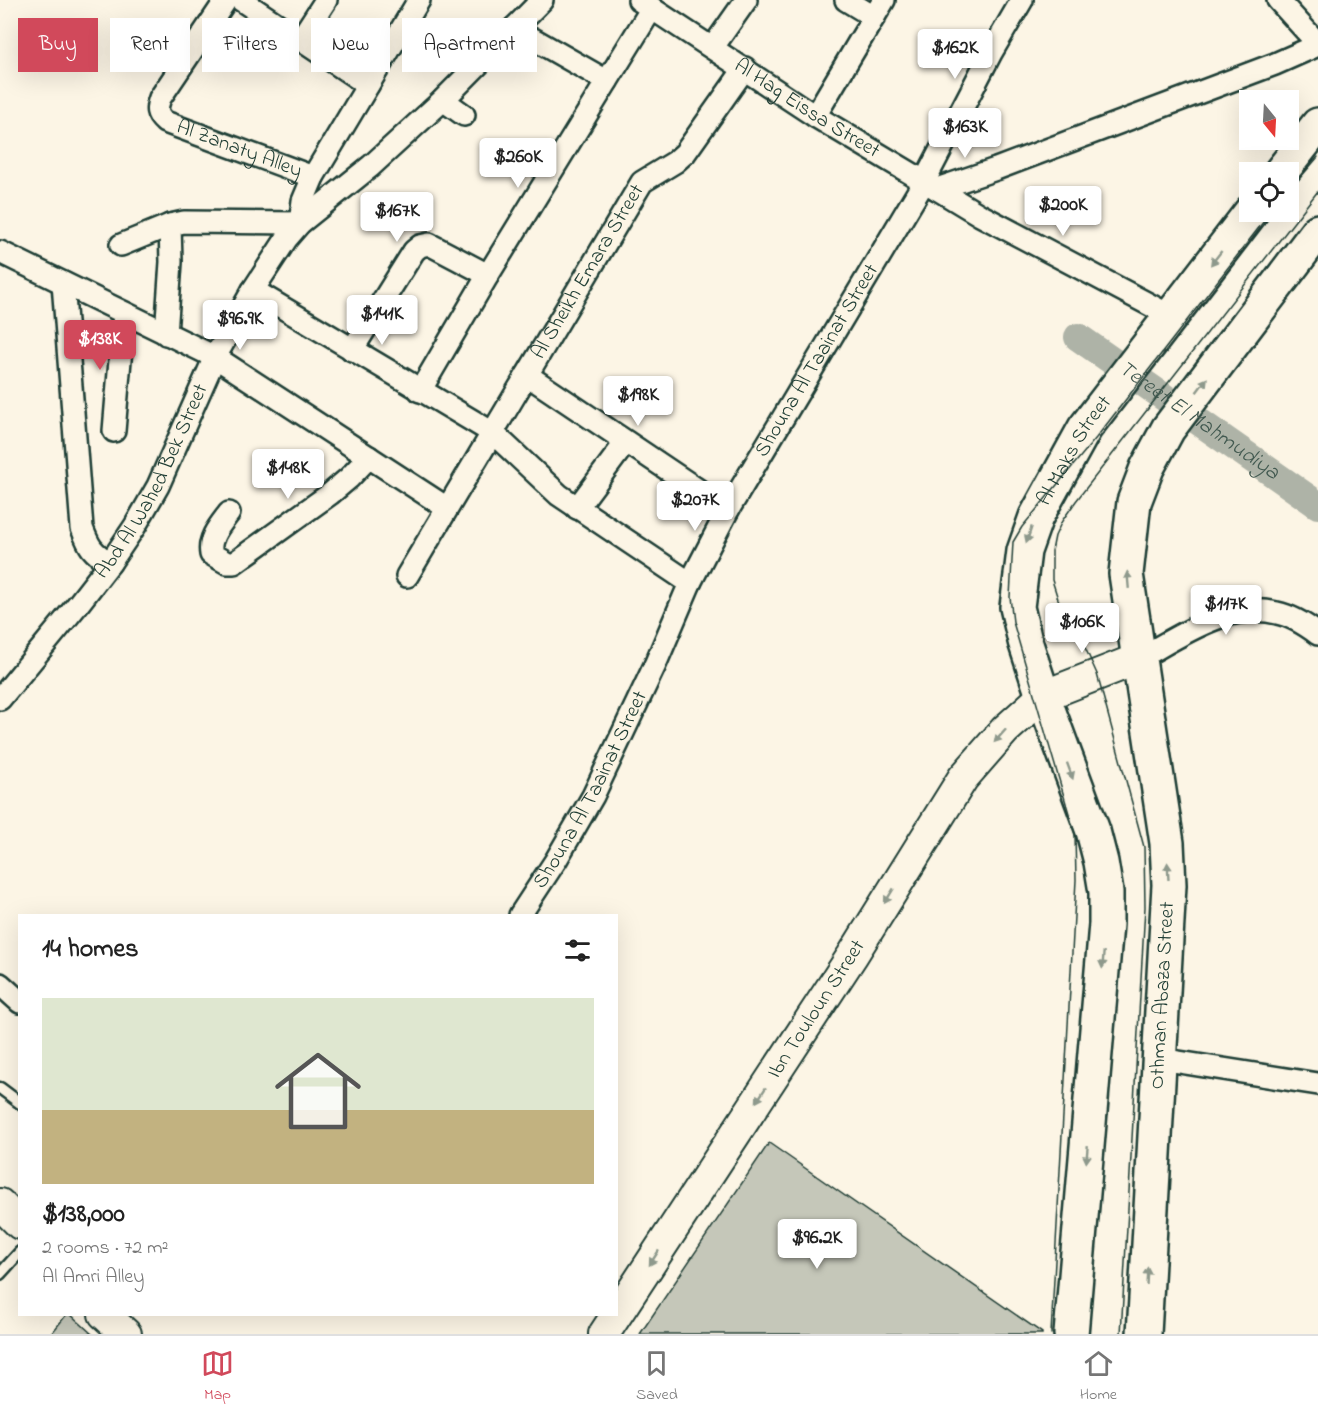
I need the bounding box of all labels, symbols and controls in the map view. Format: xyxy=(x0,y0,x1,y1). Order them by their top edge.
chip: Buy xyxy=(18,18,98,72)
chip: Rent xyxy=(110,18,190,72)
chip: Filters xyxy=(202,18,299,72)
chip: New xyxy=(311,18,390,72)
chip: Apartment xyxy=(402,18,537,72)
pin: $162K xyxy=(913,29,997,80)
text: $162K xyxy=(932,34,978,63)
street label: Al Hag Eissa Street xyxy=(728,51,885,166)
north arrow xyxy=(1239,90,1299,150)
map controls xyxy=(1239,90,1299,222)
pin: $163K xyxy=(923,108,1007,159)
street label: Al Zanaty Alley xyxy=(172,113,306,188)
text: $163K xyxy=(942,113,988,142)
pin: $260K xyxy=(476,138,560,189)
text: $260K xyxy=(493,143,543,172)
button: locate xyxy=(1239,162,1299,222)
street label: Al Sheikh Emara Street xyxy=(524,179,652,365)
pin: $200K xyxy=(1021,186,1105,237)
text: $200K xyxy=(1038,191,1088,220)
pin: $167K xyxy=(355,192,439,243)
text: $167K xyxy=(374,197,420,226)
one-way arrow xyxy=(1209,250,1222,266)
street label: Shouna Al Taainat Street xyxy=(748,258,887,463)
pin: $141K xyxy=(340,295,424,346)
pin: $96.9K xyxy=(191,300,289,351)
text: $141K xyxy=(361,300,403,329)
text: $96.9K xyxy=(217,305,263,334)
pin: $138K xyxy=(58,320,142,371)
text: $138K xyxy=(78,325,122,354)
water label: Tereet El Mahmudiya xyxy=(1111,354,1286,490)
pin: $198K xyxy=(596,376,680,427)
one-way arrow xyxy=(1195,377,1207,392)
street label: Abd Al Wahed Bek Street xyxy=(88,379,216,586)
text: $198K xyxy=(617,381,659,410)
street label: Al Maks Street xyxy=(1030,389,1120,511)
pin: $148K xyxy=(246,449,330,500)
text: $148K xyxy=(266,454,310,483)
pin: $207K xyxy=(653,481,737,532)
text: $207K xyxy=(671,486,719,515)
one-way arrow xyxy=(1024,526,1034,544)
one-way arrow xyxy=(1123,570,1133,589)
pin: $117K xyxy=(1184,585,1268,636)
text: $117K xyxy=(1205,590,1247,619)
pin: $106K xyxy=(1040,603,1124,654)
text: $106K xyxy=(1059,608,1105,637)
street label: Shouna Al Taainat Street xyxy=(526,686,656,895)
one-way arrow xyxy=(994,728,1007,743)
one-way arrow xyxy=(1066,762,1076,780)
one-way arrow xyxy=(1164,862,1173,881)
one-way arrow xyxy=(884,888,895,904)
street label: Othman Abaza Street xyxy=(1143,901,1183,1090)
text: 14 homes xyxy=(42,931,138,969)
icon: filters xyxy=(561,934,594,967)
street label: Ibn Touloun Street xyxy=(760,934,873,1085)
one-way arrow xyxy=(1098,951,1108,970)
icon: home xyxy=(264,1037,372,1145)
one-way arrow xyxy=(756,1087,767,1103)
one-way arrow xyxy=(1082,1145,1092,1164)
text: $138,000 xyxy=(42,1196,125,1234)
pin: $96.2K xyxy=(768,1219,866,1270)
text: $96.2K xyxy=(792,1224,842,1253)
text: 2 rooms · 72 m² xyxy=(42,1234,169,1263)
one-way arrow xyxy=(649,1250,660,1266)
text: Al Amri Alley xyxy=(42,1263,144,1292)
one-way arrow xyxy=(1143,1266,1152,1285)
tab: Map xyxy=(201,1347,234,1407)
tab: Saved xyxy=(636,1347,678,1407)
tab: Home xyxy=(1080,1347,1117,1407)

